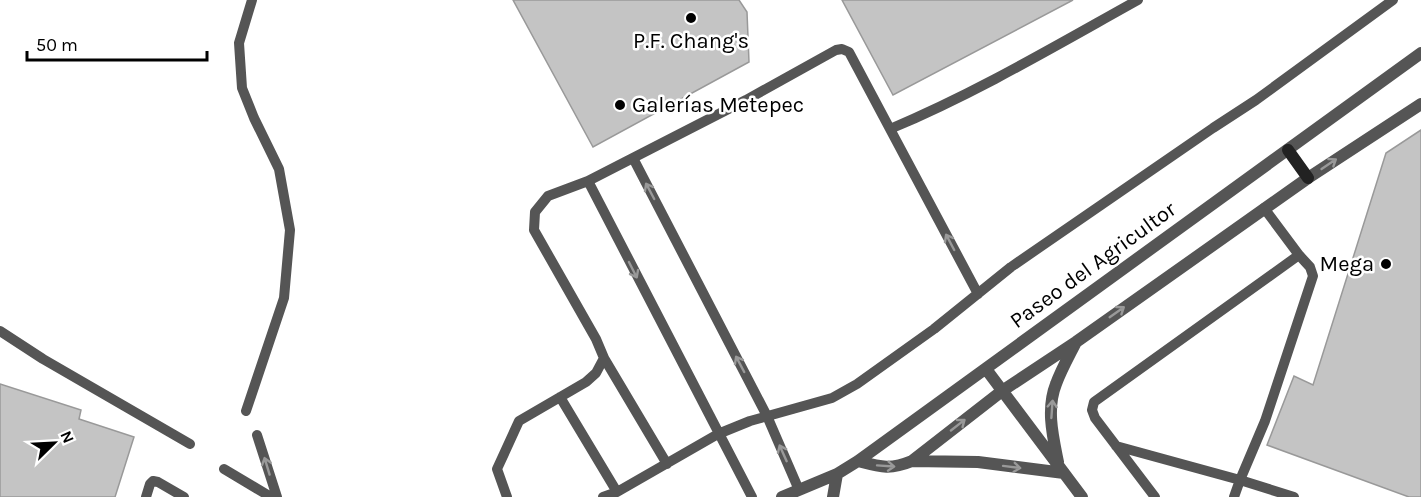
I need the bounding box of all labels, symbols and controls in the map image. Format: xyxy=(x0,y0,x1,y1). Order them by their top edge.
marker: P.F. Chang's xyxy=(684,11,698,25)
scale bar xyxy=(27,24,207,62)
place label: P.F. Chang's xyxy=(633,28,749,54)
text: 50 m xyxy=(36,34,78,56)
place label: Galerías Metepec xyxy=(632,92,804,118)
marker: Galerías Metepec xyxy=(613,98,627,112)
one-way arrow xyxy=(1320,158,1337,170)
one-way arrow xyxy=(644,183,656,200)
street label: Paseo del Agricultor xyxy=(1005,196,1181,334)
one-way arrow xyxy=(944,234,956,251)
place label: Mega xyxy=(1320,251,1374,277)
marker: Mega xyxy=(1379,257,1393,271)
one-way arrow xyxy=(628,261,640,279)
one-way arrow xyxy=(1109,306,1125,318)
one-way arrow xyxy=(734,355,745,373)
one-way arrow xyxy=(1047,399,1058,419)
north arrow xyxy=(24,413,84,473)
one-way arrow xyxy=(950,418,966,431)
text: N xyxy=(56,428,78,446)
one-way arrow xyxy=(777,445,788,463)
one-way arrow xyxy=(261,457,272,476)
one-way arrow xyxy=(875,461,895,472)
one-way arrow xyxy=(1002,461,1022,472)

